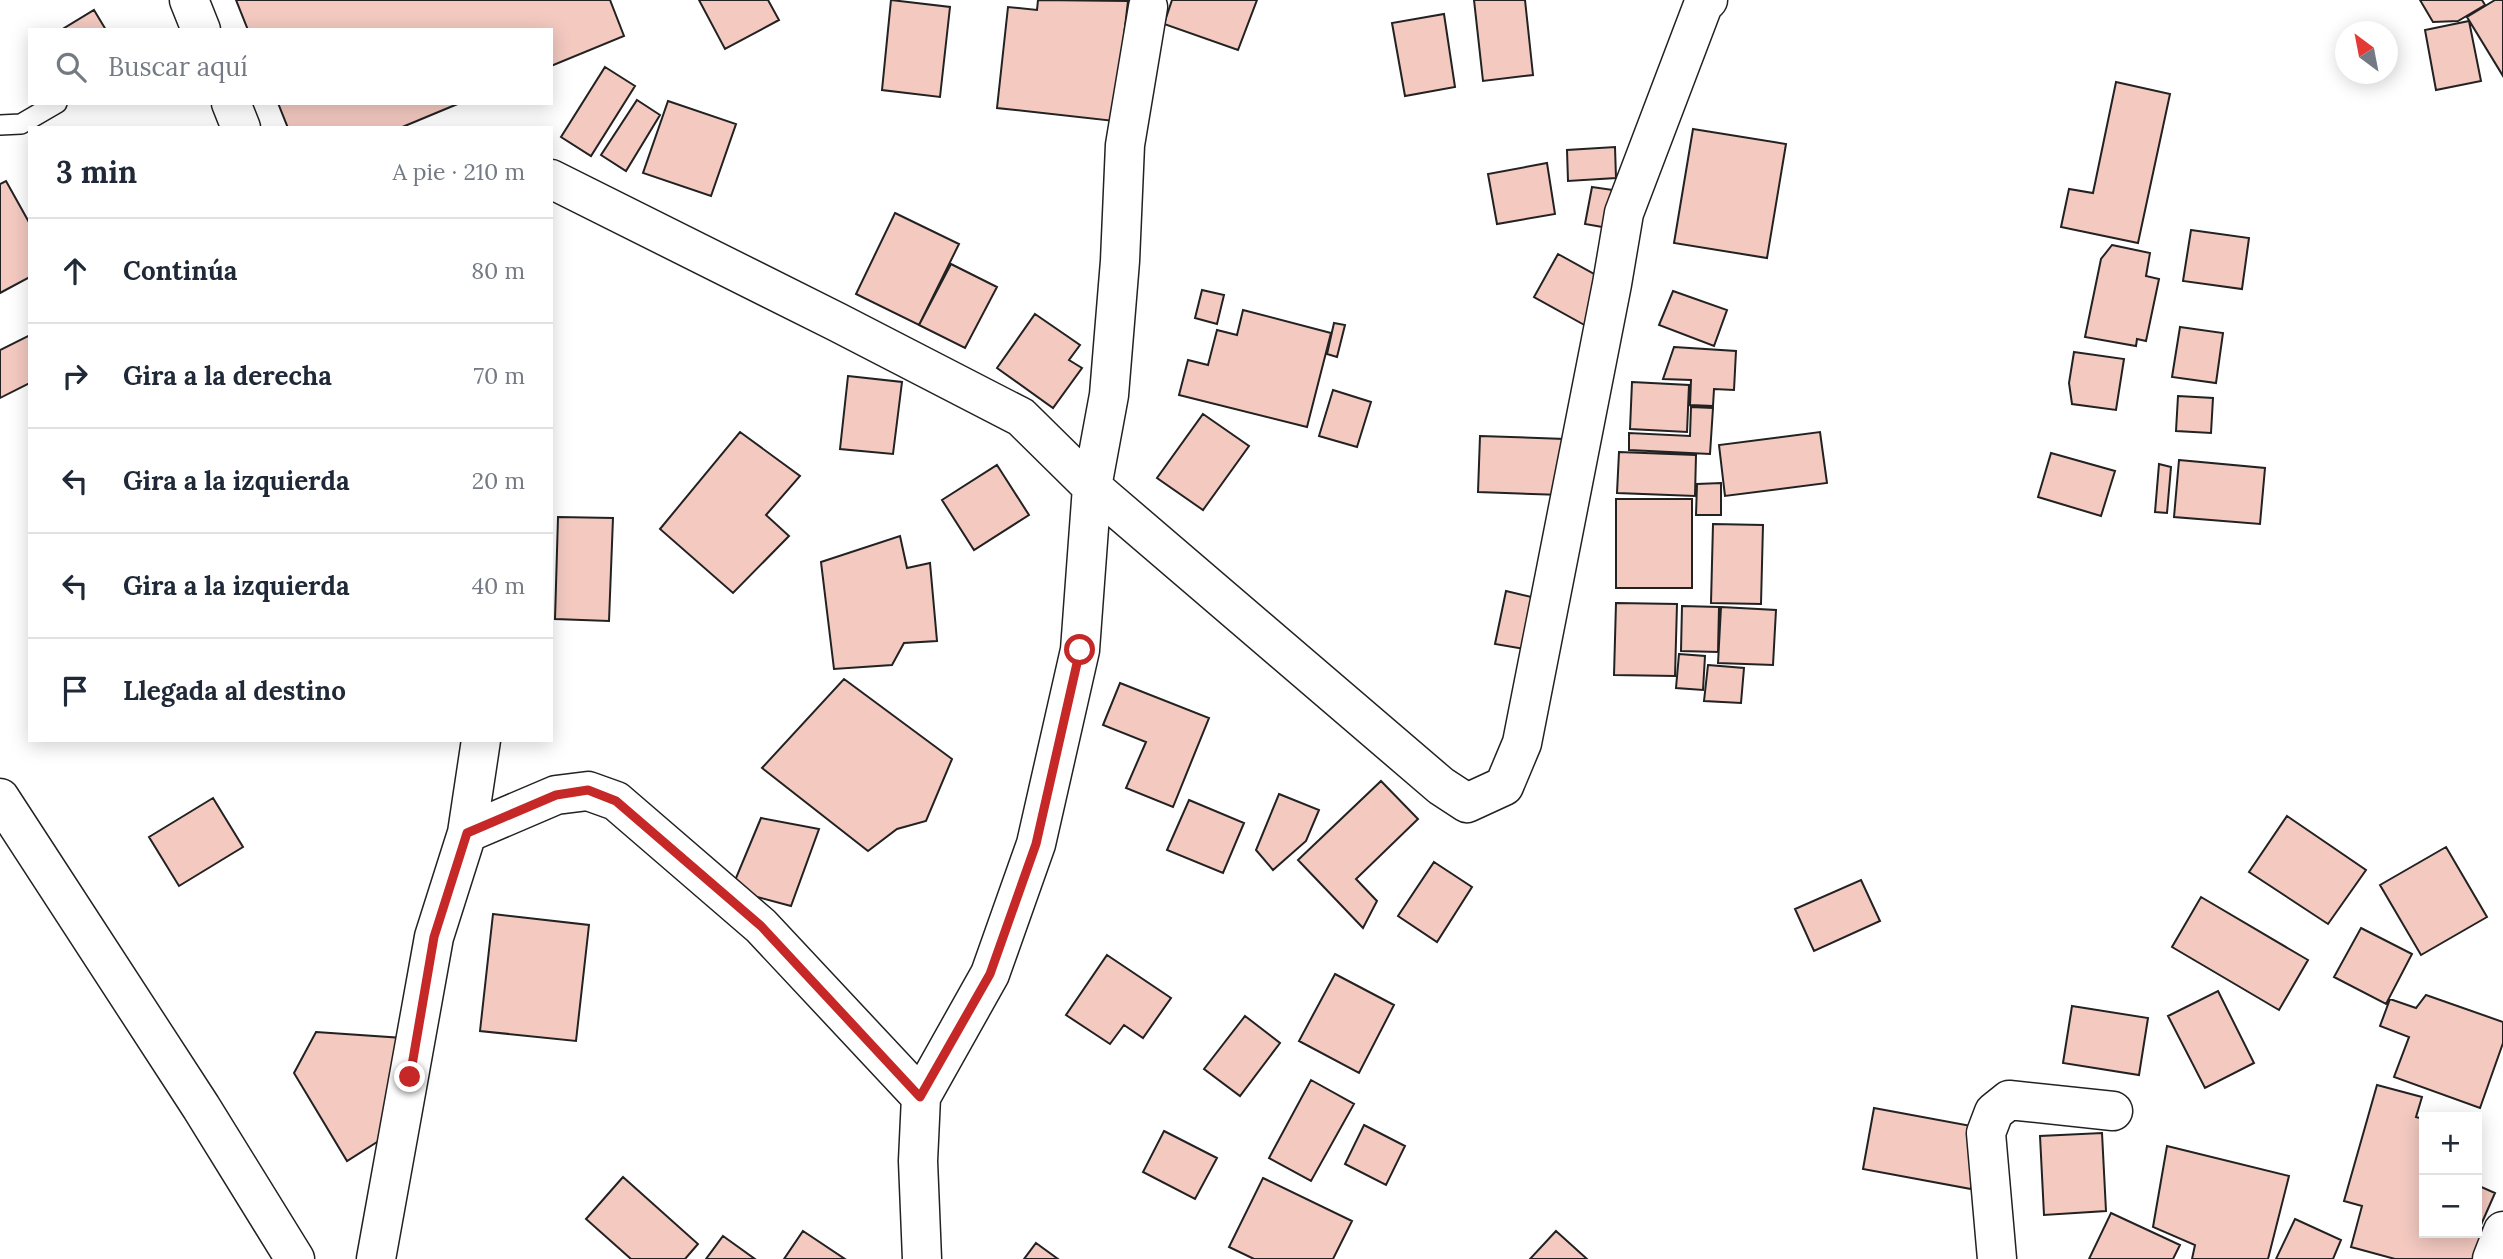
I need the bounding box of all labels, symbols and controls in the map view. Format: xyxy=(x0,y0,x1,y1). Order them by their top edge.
north arrow xyxy=(2335,21,2398,84)
search box xyxy=(28,28,553,105)
icon: search xyxy=(52,48,90,86)
text: Buscar aquí xyxy=(108,50,248,83)
text: 3 min xyxy=(56,153,137,191)
text: A pie · 210 m xyxy=(392,157,525,186)
icon: ahead xyxy=(56,252,94,290)
text: Continúa xyxy=(123,254,237,287)
text: 80 m xyxy=(471,256,525,285)
icon: right xyxy=(56,357,94,395)
text: Gira a la derecha xyxy=(123,359,332,392)
text: 70 m xyxy=(474,361,525,390)
icon: left xyxy=(56,462,94,500)
text: Gira a la izquierda xyxy=(123,464,350,497)
text: 20 m xyxy=(472,466,525,495)
icon: left xyxy=(56,567,94,605)
text: Gira a la izquierda xyxy=(123,569,350,602)
text: 40 m xyxy=(472,571,525,600)
route start xyxy=(1064,634,1095,665)
icon: arrive xyxy=(56,672,94,710)
text: Llegada al destino xyxy=(123,674,346,707)
route end xyxy=(394,1061,425,1092)
map controls xyxy=(2419,1112,2482,1238)
button: + xyxy=(2419,1112,2482,1175)
button: − xyxy=(2419,1175,2482,1238)

